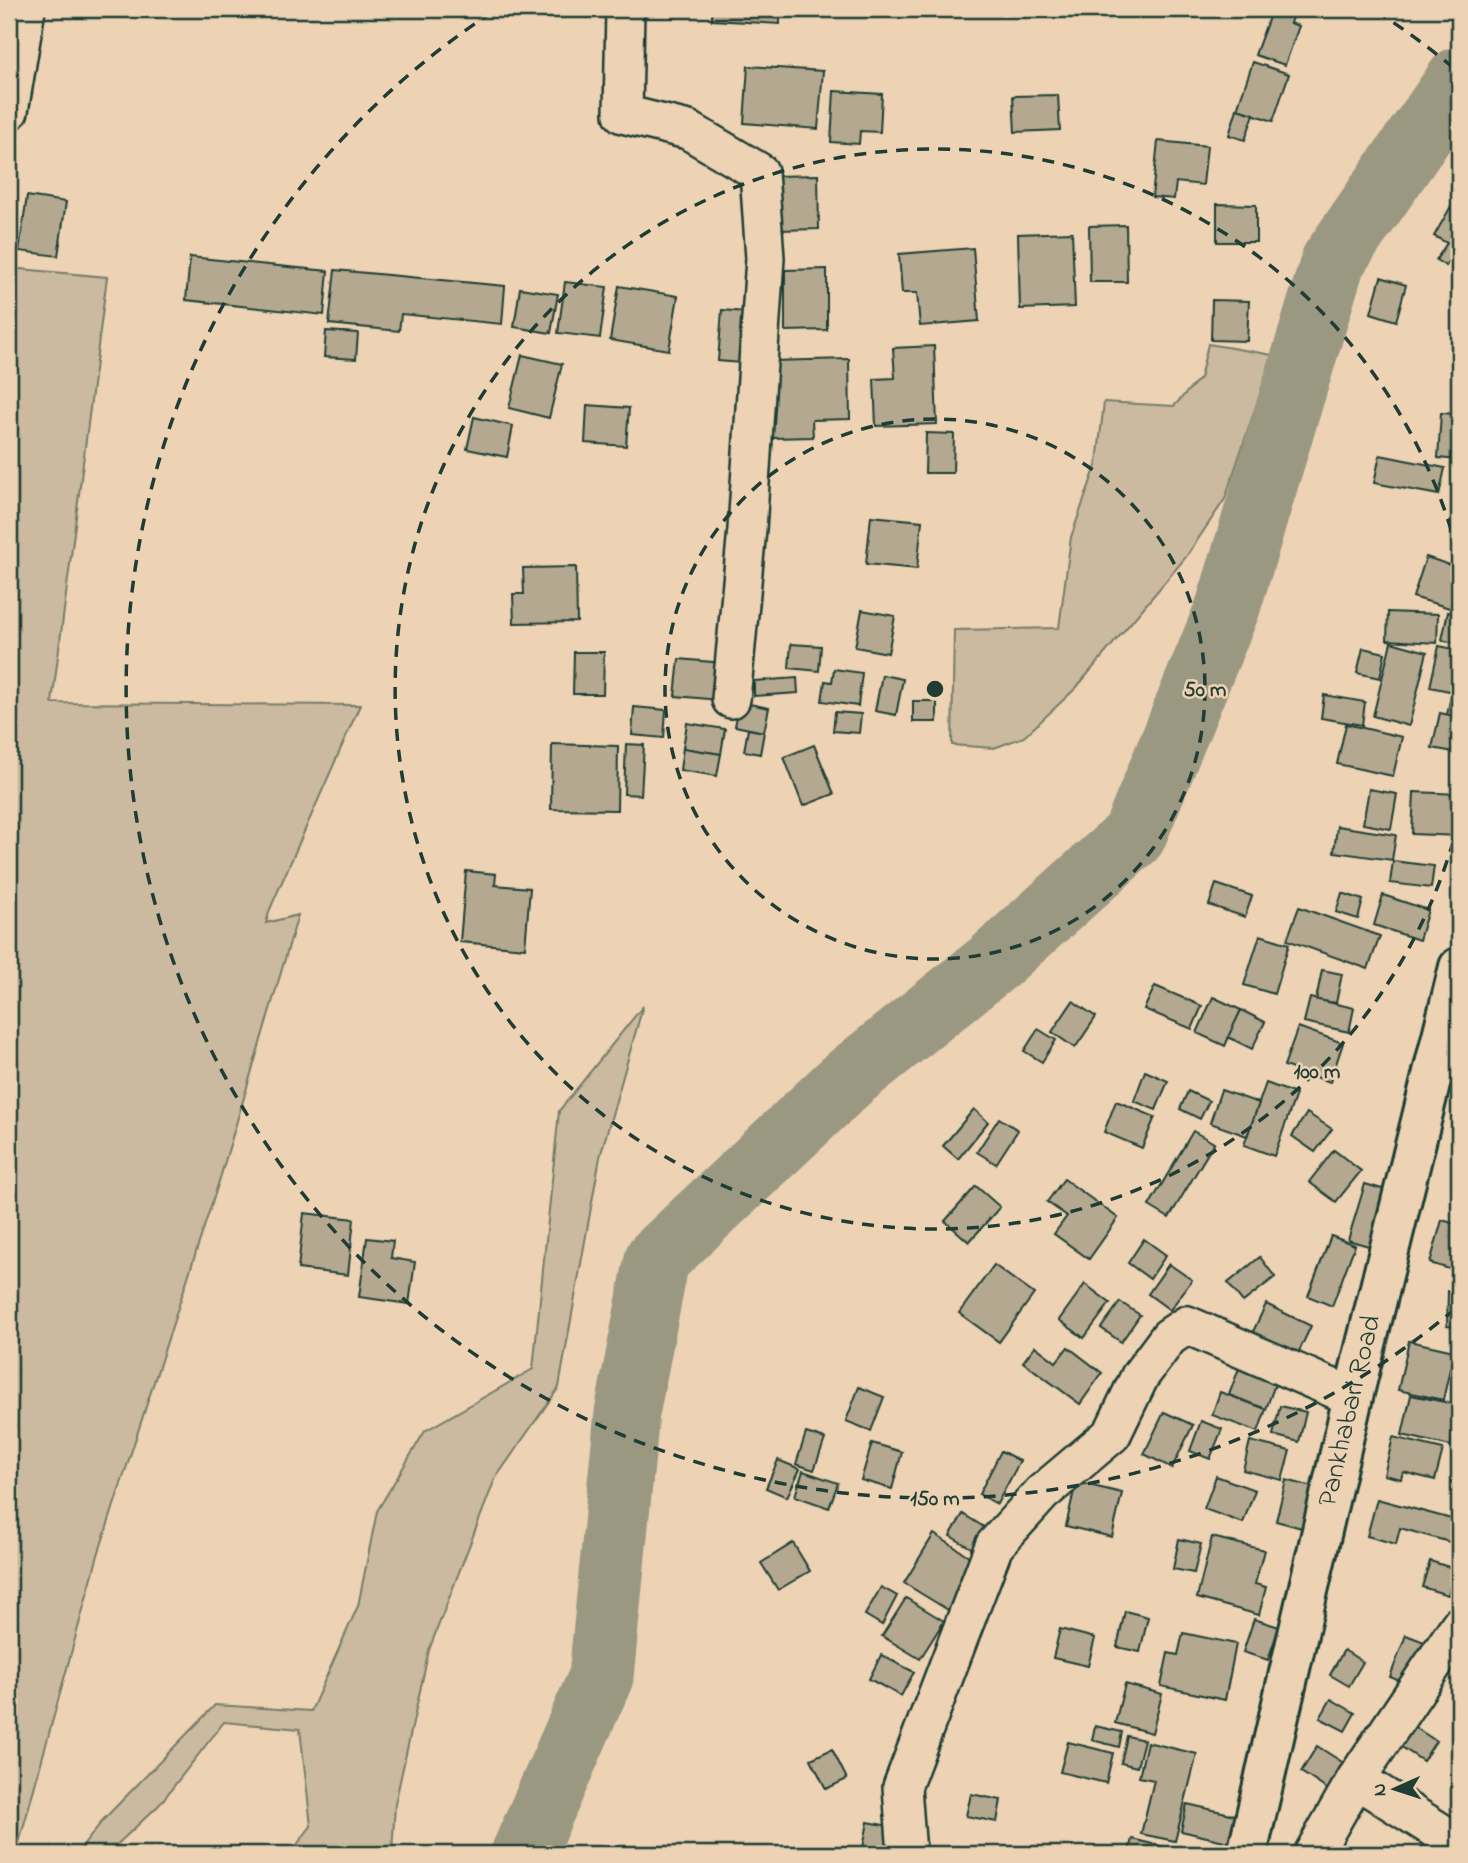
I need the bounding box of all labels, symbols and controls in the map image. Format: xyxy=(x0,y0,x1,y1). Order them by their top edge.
text: 50 m xyxy=(1184,676,1226,706)
centre of rings xyxy=(923,677,947,701)
text: 100 m xyxy=(1294,1058,1340,1088)
street label: Pankhabari Road xyxy=(1308,1311,1393,1511)
text: 150 m xyxy=(910,1485,960,1515)
north arrow xyxy=(1360,1755,1430,1825)
text: N xyxy=(1367,1782,1394,1797)

